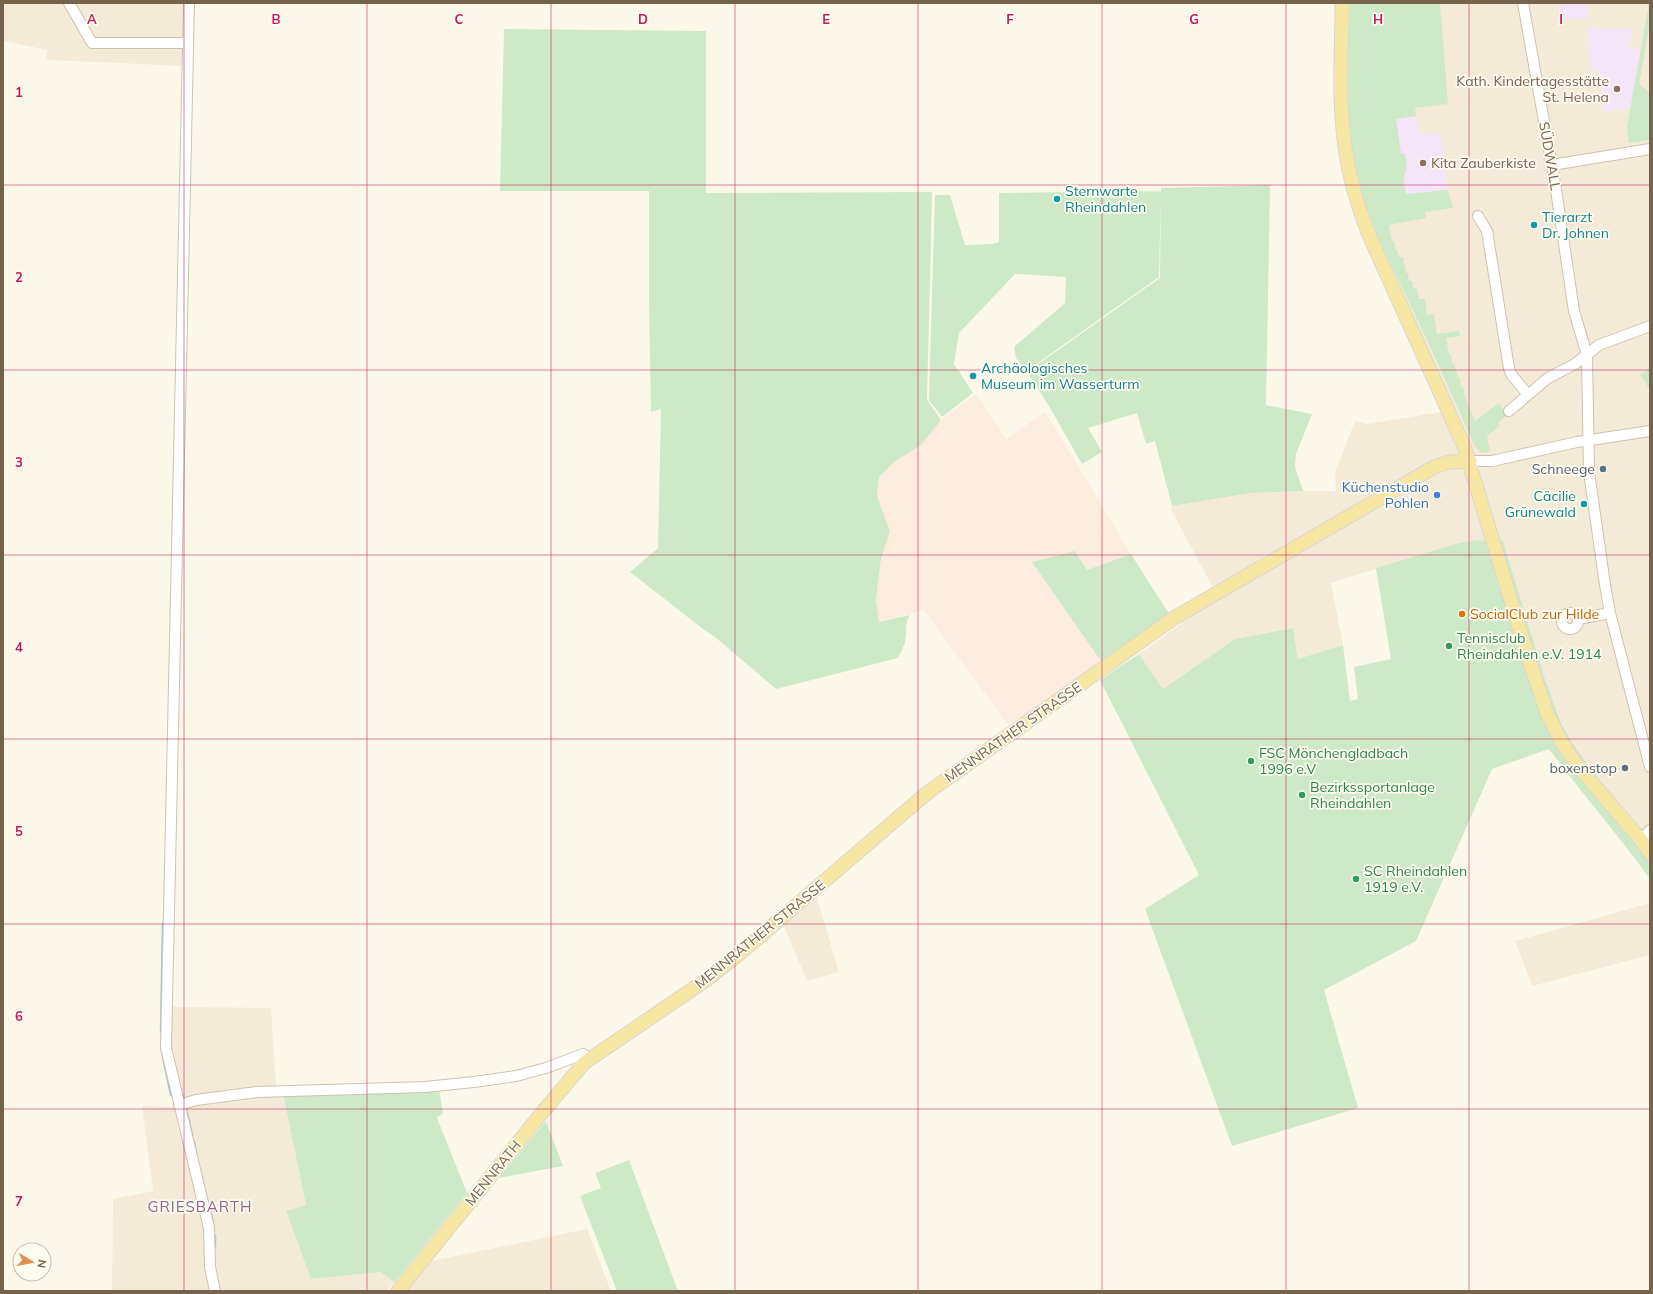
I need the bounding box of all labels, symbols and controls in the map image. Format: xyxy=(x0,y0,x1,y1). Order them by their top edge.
text: A xyxy=(87,11,97,27)
text: B xyxy=(272,11,281,27)
text: C xyxy=(455,11,464,27)
text: D xyxy=(638,11,648,27)
text: E xyxy=(822,11,830,27)
text: F xyxy=(1006,11,1014,27)
text: G xyxy=(1189,11,1199,27)
text: H xyxy=(1373,11,1383,27)
text: I xyxy=(1559,11,1563,27)
place label: Kath. Kindertagesstätte St. Helena xyxy=(1456,72,1609,106)
text: 1 xyxy=(15,84,23,100)
marker: Kath. Kindertagesstätte St. Helena xyxy=(1612,84,1622,94)
street label: SÜDWALL xyxy=(1535,120,1565,192)
place label: Kita Zauberkiste xyxy=(1431,154,1536,172)
marker: Kita Zauberkiste xyxy=(1418,158,1428,168)
place label: Sternwarte Rheindahlen xyxy=(1065,182,1146,216)
marker: Sternwarte Rheindahlen xyxy=(1052,194,1062,204)
place label: Tierarzt Dr. Johnen xyxy=(1542,208,1609,242)
marker: Tierarzt Dr. Johnen xyxy=(1529,220,1539,230)
text: 2 xyxy=(15,269,23,285)
place label: Archäologisches Museum im Wasserturm xyxy=(981,359,1139,393)
marker: Archäologisches Museum im Wasserturm xyxy=(968,371,978,381)
text: 3 xyxy=(15,454,23,470)
place label: Schneege xyxy=(1532,460,1595,478)
marker: Schneege xyxy=(1598,464,1608,474)
place label: Küchenstudio Pohlen xyxy=(1342,478,1429,512)
place label: Cäcilie Grünewald xyxy=(1505,487,1576,521)
marker: Küchenstudio Pohlen xyxy=(1432,490,1442,500)
marker: Cäcilie Grünewald xyxy=(1579,499,1589,509)
place label: SocialClub zur Hilde xyxy=(1470,605,1599,623)
marker: SocialClub zur Hilde xyxy=(1457,609,1467,619)
place label: Tennisclub Rheindahlen e.V. 1914 xyxy=(1457,629,1602,663)
text: 4 xyxy=(15,639,23,655)
marker: Tennisclub Rheindahlen e.V. 1914 xyxy=(1444,641,1454,651)
street label: MENNRATHER STRASSE xyxy=(941,678,1085,786)
place label: FSC Mönchengladbach 1996 e.V xyxy=(1259,744,1408,778)
marker: FSC Mönchengladbach 1996 e.V xyxy=(1246,756,1256,766)
place label: boxenstop xyxy=(1550,759,1617,777)
marker: boxenstop xyxy=(1620,763,1630,773)
place label: Bezirkssportanlage Rheindahlen xyxy=(1310,778,1435,812)
marker: Bezirkssportanlage Rheindahlen xyxy=(1297,790,1307,800)
text: 5 xyxy=(15,823,23,839)
place label: SC Rheindahlen 1919 e.V. xyxy=(1364,862,1467,896)
marker: SC Rheindahlen 1919 e.V. xyxy=(1351,874,1361,884)
street label: MENNRATHER STRASSE xyxy=(691,876,829,992)
text: 6 xyxy=(15,1008,23,1024)
street label: MENNRATH xyxy=(461,1137,525,1209)
text: 7 xyxy=(15,1193,23,1209)
district label: GRIESBARTH xyxy=(148,1197,253,1216)
north arrow xyxy=(12,1242,52,1282)
text: N xyxy=(34,1258,49,1269)

